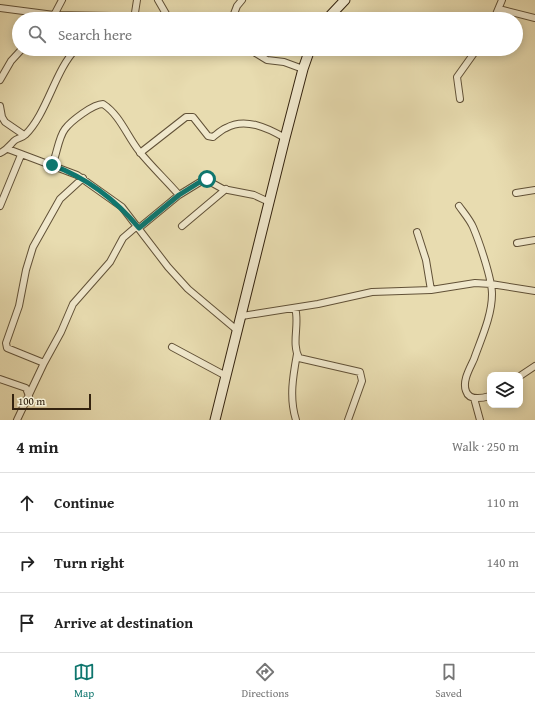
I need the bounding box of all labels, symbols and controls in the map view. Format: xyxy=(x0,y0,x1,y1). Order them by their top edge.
search box xyxy=(12,12,523,56)
icon: search xyxy=(26,23,48,45)
text: Search here xyxy=(58,24,132,45)
route end xyxy=(43,156,61,174)
route start xyxy=(198,170,216,188)
map controls xyxy=(487,372,523,408)
button: layers xyxy=(487,372,523,408)
scale bar xyxy=(12,392,91,411)
text: 100 m xyxy=(18,393,45,409)
text: 4 min xyxy=(16,434,58,459)
text: Walk · 250 m xyxy=(452,437,519,456)
icon: ahead xyxy=(16,492,38,514)
text: Continue xyxy=(54,492,115,513)
text: 110 m xyxy=(487,493,519,512)
icon: right xyxy=(16,552,38,574)
text: Turn right xyxy=(54,552,125,573)
text: 140 m xyxy=(487,553,519,572)
icon: arrive xyxy=(16,612,38,634)
text: Arrive at destination xyxy=(54,612,193,633)
tab: Map xyxy=(73,661,95,701)
tab: Directions xyxy=(242,661,289,701)
tab: Saved xyxy=(435,661,462,701)

